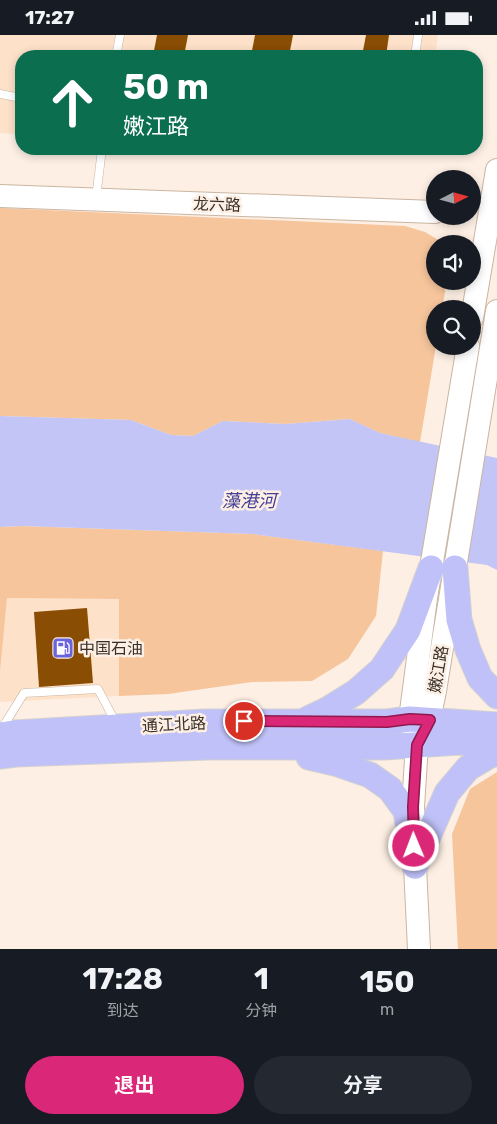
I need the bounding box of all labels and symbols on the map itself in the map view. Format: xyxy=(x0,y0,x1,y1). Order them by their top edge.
north arrow xyxy=(426,170,481,225)
street label: 龙六路 xyxy=(193,194,241,215)
water label: 藻港河 xyxy=(222,490,279,512)
fuel station icon: 中国石油 xyxy=(51,636,75,660)
place label: 中国石油 xyxy=(79,639,143,658)
street label: 嫩江路 xyxy=(425,644,452,694)
pin xyxy=(223,700,265,742)
street label: 通江北路 xyxy=(142,713,206,736)
position arrow xyxy=(387,819,439,871)

